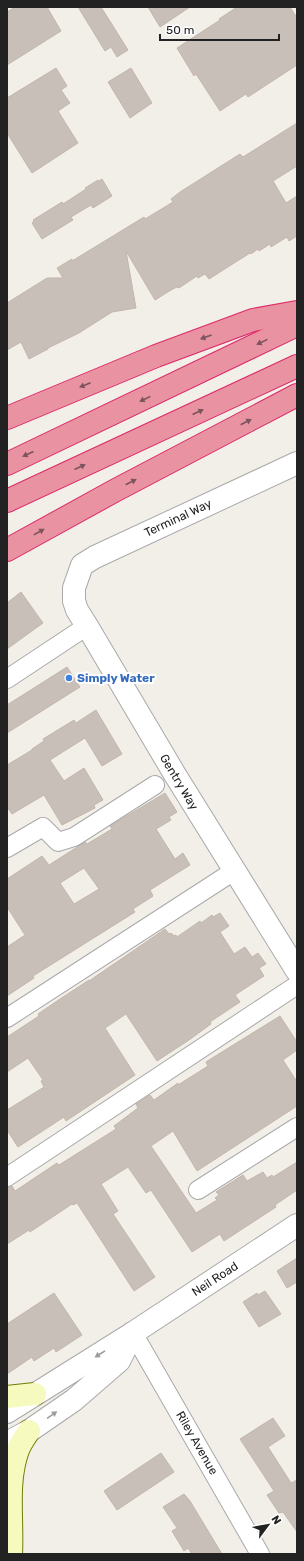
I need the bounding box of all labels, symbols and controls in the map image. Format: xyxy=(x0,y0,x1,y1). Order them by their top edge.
scale bar xyxy=(160,16,279,42)
text: 50 m xyxy=(166,23,194,37)
one-way arrow xyxy=(199,335,211,341)
one-way arrow xyxy=(256,339,268,345)
one-way arrow xyxy=(78,383,90,389)
one-way arrow xyxy=(139,395,151,402)
one-way arrow xyxy=(192,409,204,415)
one-way arrow xyxy=(240,419,252,426)
one-way arrow xyxy=(22,451,33,457)
one-way arrow xyxy=(75,464,86,470)
one-way arrow xyxy=(125,479,136,485)
street label: Terminal Way xyxy=(142,496,214,540)
one-way arrow xyxy=(33,529,45,535)
place label: Simply Water xyxy=(77,671,155,685)
marker: Simply Water xyxy=(64,673,74,683)
street label: Gentry Way xyxy=(157,751,201,813)
street label: Neil Road xyxy=(189,1259,241,1299)
one-way arrow xyxy=(94,1350,106,1357)
street label: Riley Avenue xyxy=(173,1409,221,1478)
one-way arrow xyxy=(47,1411,57,1419)
north arrow xyxy=(248,1505,288,1545)
text: N xyxy=(268,1513,284,1527)

